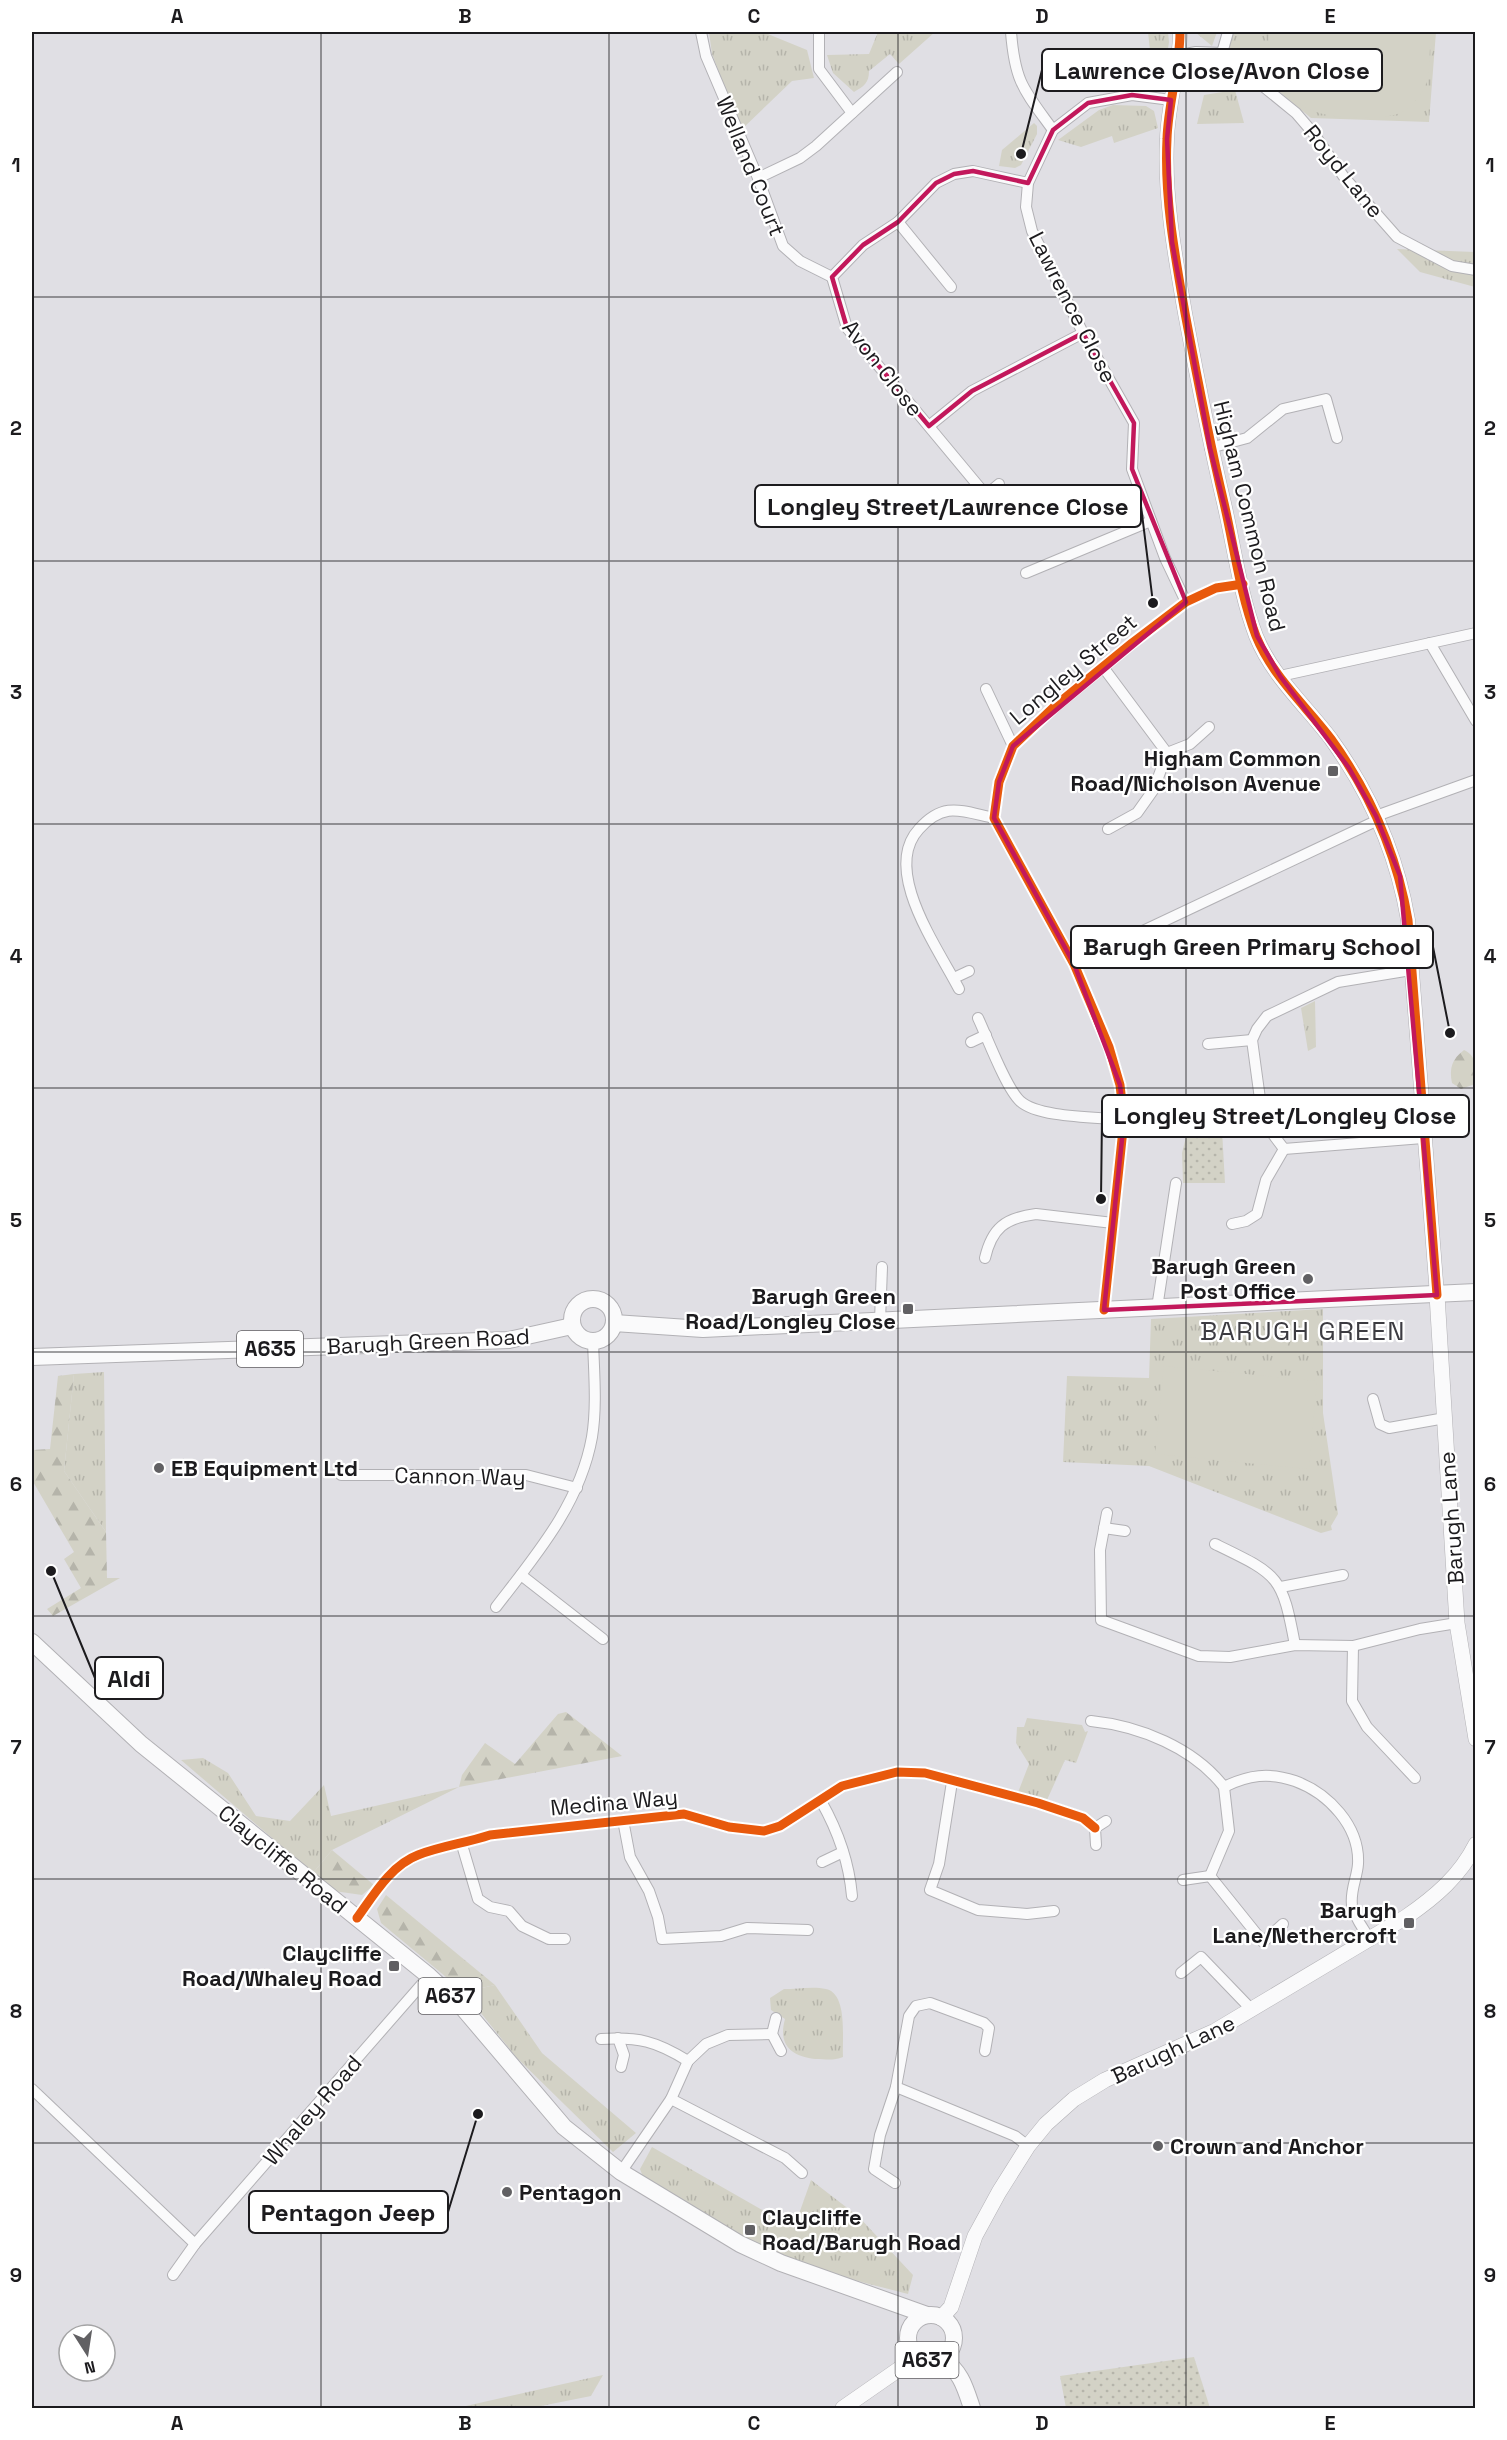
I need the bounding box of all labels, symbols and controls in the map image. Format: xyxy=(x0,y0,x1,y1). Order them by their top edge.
text: A xyxy=(171,3,184,29)
text: B xyxy=(458,3,472,29)
text: C xyxy=(748,3,761,29)
text: D xyxy=(1035,3,1049,29)
text: E xyxy=(1324,3,1336,29)
callout: Lawrence Close/Avon Close xyxy=(1042,49,1382,91)
text: Lawrence Close/Avon Close xyxy=(1054,55,1370,86)
street label: Welland Court xyxy=(710,92,792,240)
street label: Royd Lane xyxy=(1298,119,1390,223)
text: 1 xyxy=(11,152,21,178)
text: 1 xyxy=(1485,152,1495,178)
street label: Lawrence Close xyxy=(1023,227,1123,387)
street label: Avon Close xyxy=(836,314,930,422)
street label: Higham Common Road xyxy=(1208,398,1292,634)
text: 2 xyxy=(10,415,22,441)
text: 2 xyxy=(1484,415,1496,441)
callout: Longley Street/Lawrence Close xyxy=(755,485,1141,527)
text: Longley Street/Lawrence Close xyxy=(767,491,1129,522)
street label: Longley Street xyxy=(1004,608,1142,730)
text: 3 xyxy=(10,679,22,705)
text: 3 xyxy=(1484,679,1496,705)
place label: Higham Common Road/Nicholson Avenue xyxy=(1071,744,1321,797)
marker: Higham Common Road/Nicholson Avenue xyxy=(1326,764,1340,778)
callout: Barugh Green Primary School xyxy=(1071,926,1433,968)
text: Barugh Green Primary School xyxy=(1083,931,1421,962)
text: 4 xyxy=(10,943,23,969)
text: 4 xyxy=(1484,943,1497,969)
callout: Longley Street/Longley Close xyxy=(1102,1095,1469,1137)
text: Longley Street/Longley Close xyxy=(1114,1100,1456,1131)
text: 5 xyxy=(10,1207,22,1233)
text: 5 xyxy=(1484,1207,1496,1233)
place label: Barugh Green Post Office xyxy=(1151,1252,1296,1305)
marker: Barugh Green Post Office xyxy=(1301,1272,1315,1286)
place label: Barugh Green Road/Longley Close xyxy=(685,1282,896,1335)
marker: Barugh Green Road/Longley Close xyxy=(901,1302,915,1316)
district label: BARUGH GREEN xyxy=(1200,1314,1406,1348)
street label: Barugh Green Road xyxy=(325,1322,531,1360)
road number: A635 xyxy=(237,1331,303,1367)
street label: Barugh Lane xyxy=(1432,1450,1470,1586)
place label: EB Equipment Ltd xyxy=(171,1454,358,1482)
marker: EB Equipment Ltd xyxy=(152,1461,166,1475)
street label: Cannon Way xyxy=(394,1461,526,1491)
text: 6 xyxy=(10,1471,22,1497)
text: 6 xyxy=(1484,1471,1496,1497)
callout: Aldi xyxy=(95,1657,163,1699)
text: Aldi xyxy=(107,1663,151,1694)
text: 7 xyxy=(10,1734,22,1760)
text: 7 xyxy=(1484,1734,1496,1760)
street label: Medina Way xyxy=(549,1782,679,1822)
street label: Claycliffe Road xyxy=(213,1798,353,1920)
place label: Barugh Lane/Nethercroft xyxy=(1212,1896,1397,1949)
marker: Barugh Lane/Nethercroft xyxy=(1402,1916,1416,1930)
place label: Claycliffe Road/Whaley Road xyxy=(182,1939,382,1992)
marker: Claycliffe Road/Whaley Road xyxy=(387,1959,401,1973)
road number: A637 xyxy=(418,1978,482,2014)
text: 8 xyxy=(10,1998,22,2024)
text: 8 xyxy=(1484,1998,1496,2024)
street label: Barugh Lane xyxy=(1107,2008,1239,2090)
street label: Whaley Road xyxy=(257,2049,367,2171)
place label: Crown and Anchor xyxy=(1170,2132,1364,2160)
marker: Crown and Anchor xyxy=(1151,2139,1165,2153)
place label: Pentagon xyxy=(519,2178,622,2206)
marker: Pentagon xyxy=(500,2185,514,2199)
callout: Pentagon Jeep xyxy=(249,2191,448,2233)
text: Pentagon Jeep xyxy=(261,2197,435,2228)
place label: Claycliffe Road/Barugh Road xyxy=(762,2203,961,2256)
marker: Claycliffe Road/Barugh Road xyxy=(743,2223,757,2237)
text: 9 xyxy=(10,2262,22,2288)
text: 9 xyxy=(1484,2262,1496,2288)
north arrow xyxy=(57,2323,117,2383)
road number: A637 xyxy=(896,2342,958,2378)
text: N xyxy=(83,2356,97,2379)
text: A xyxy=(171,2410,184,2436)
text: B xyxy=(458,2410,472,2436)
text: C xyxy=(748,2410,761,2436)
text: D xyxy=(1035,2410,1049,2436)
text: E xyxy=(1324,2410,1336,2436)

